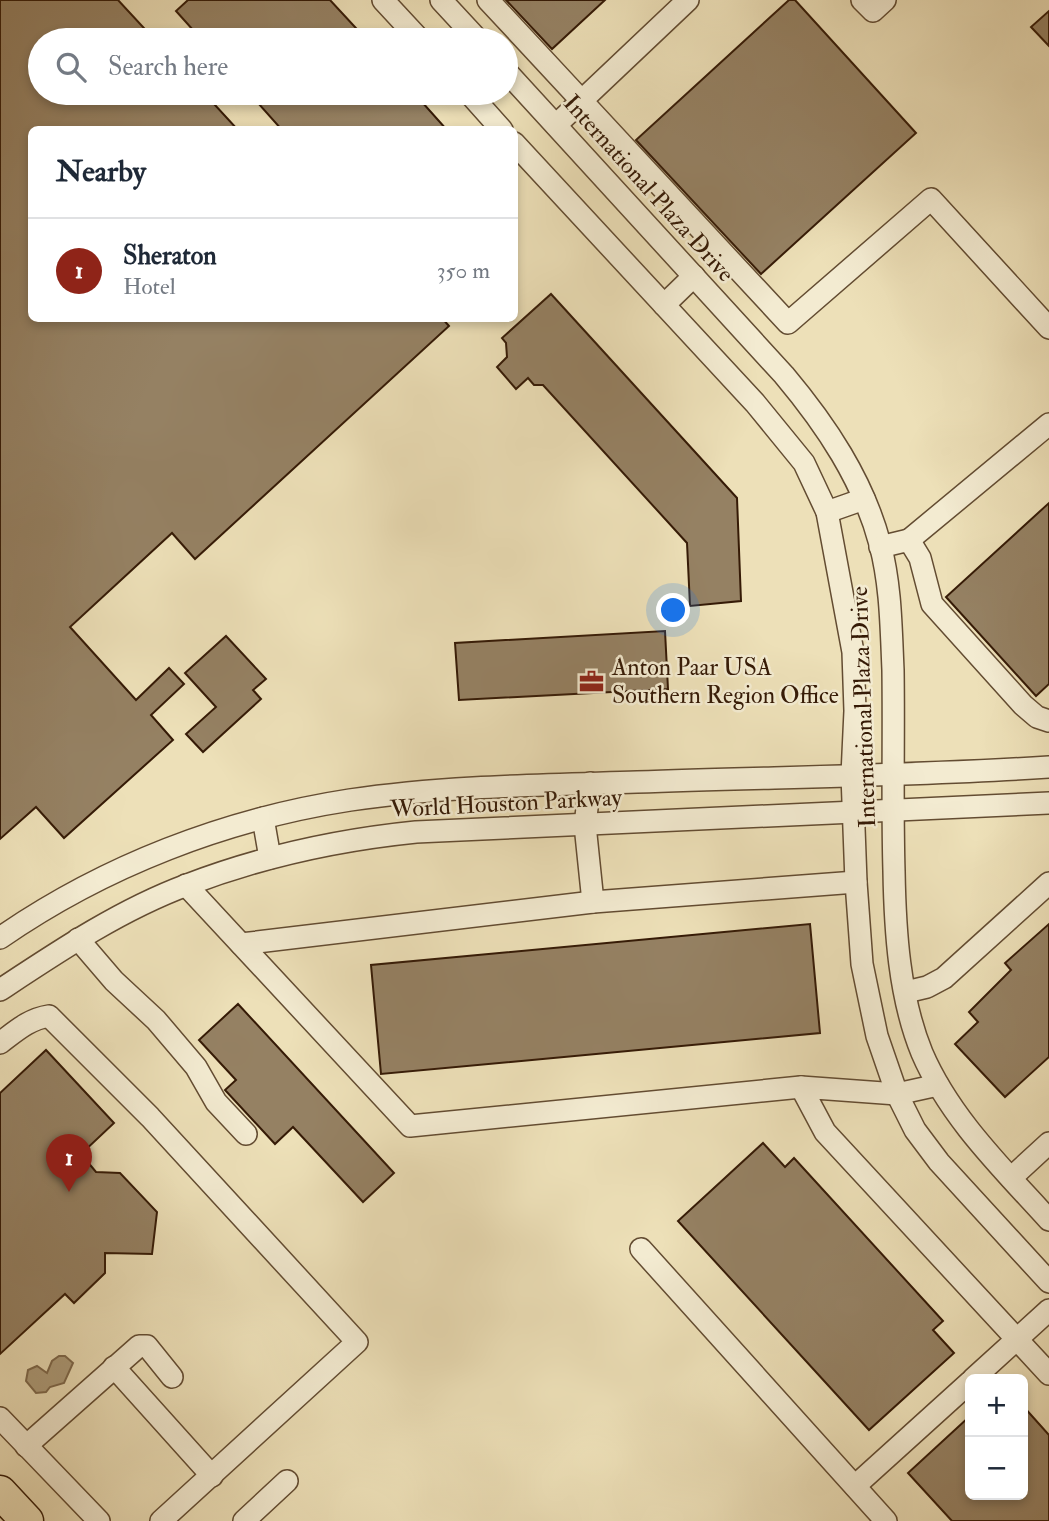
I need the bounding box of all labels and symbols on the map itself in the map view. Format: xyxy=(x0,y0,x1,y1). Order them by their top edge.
street label: International Plaza Drive xyxy=(556,88,741,288)
street label: International Plaza Drive xyxy=(844,586,883,828)
your location xyxy=(656,593,690,627)
place label: Anton Paar USA Southern Region Office xyxy=(611,652,839,711)
office icon: Anton Paar USA Southern Region Office xyxy=(578,667,606,695)
street label: World Houston Parkway xyxy=(388,782,623,825)
pin: 1 xyxy=(46,1134,92,1192)

